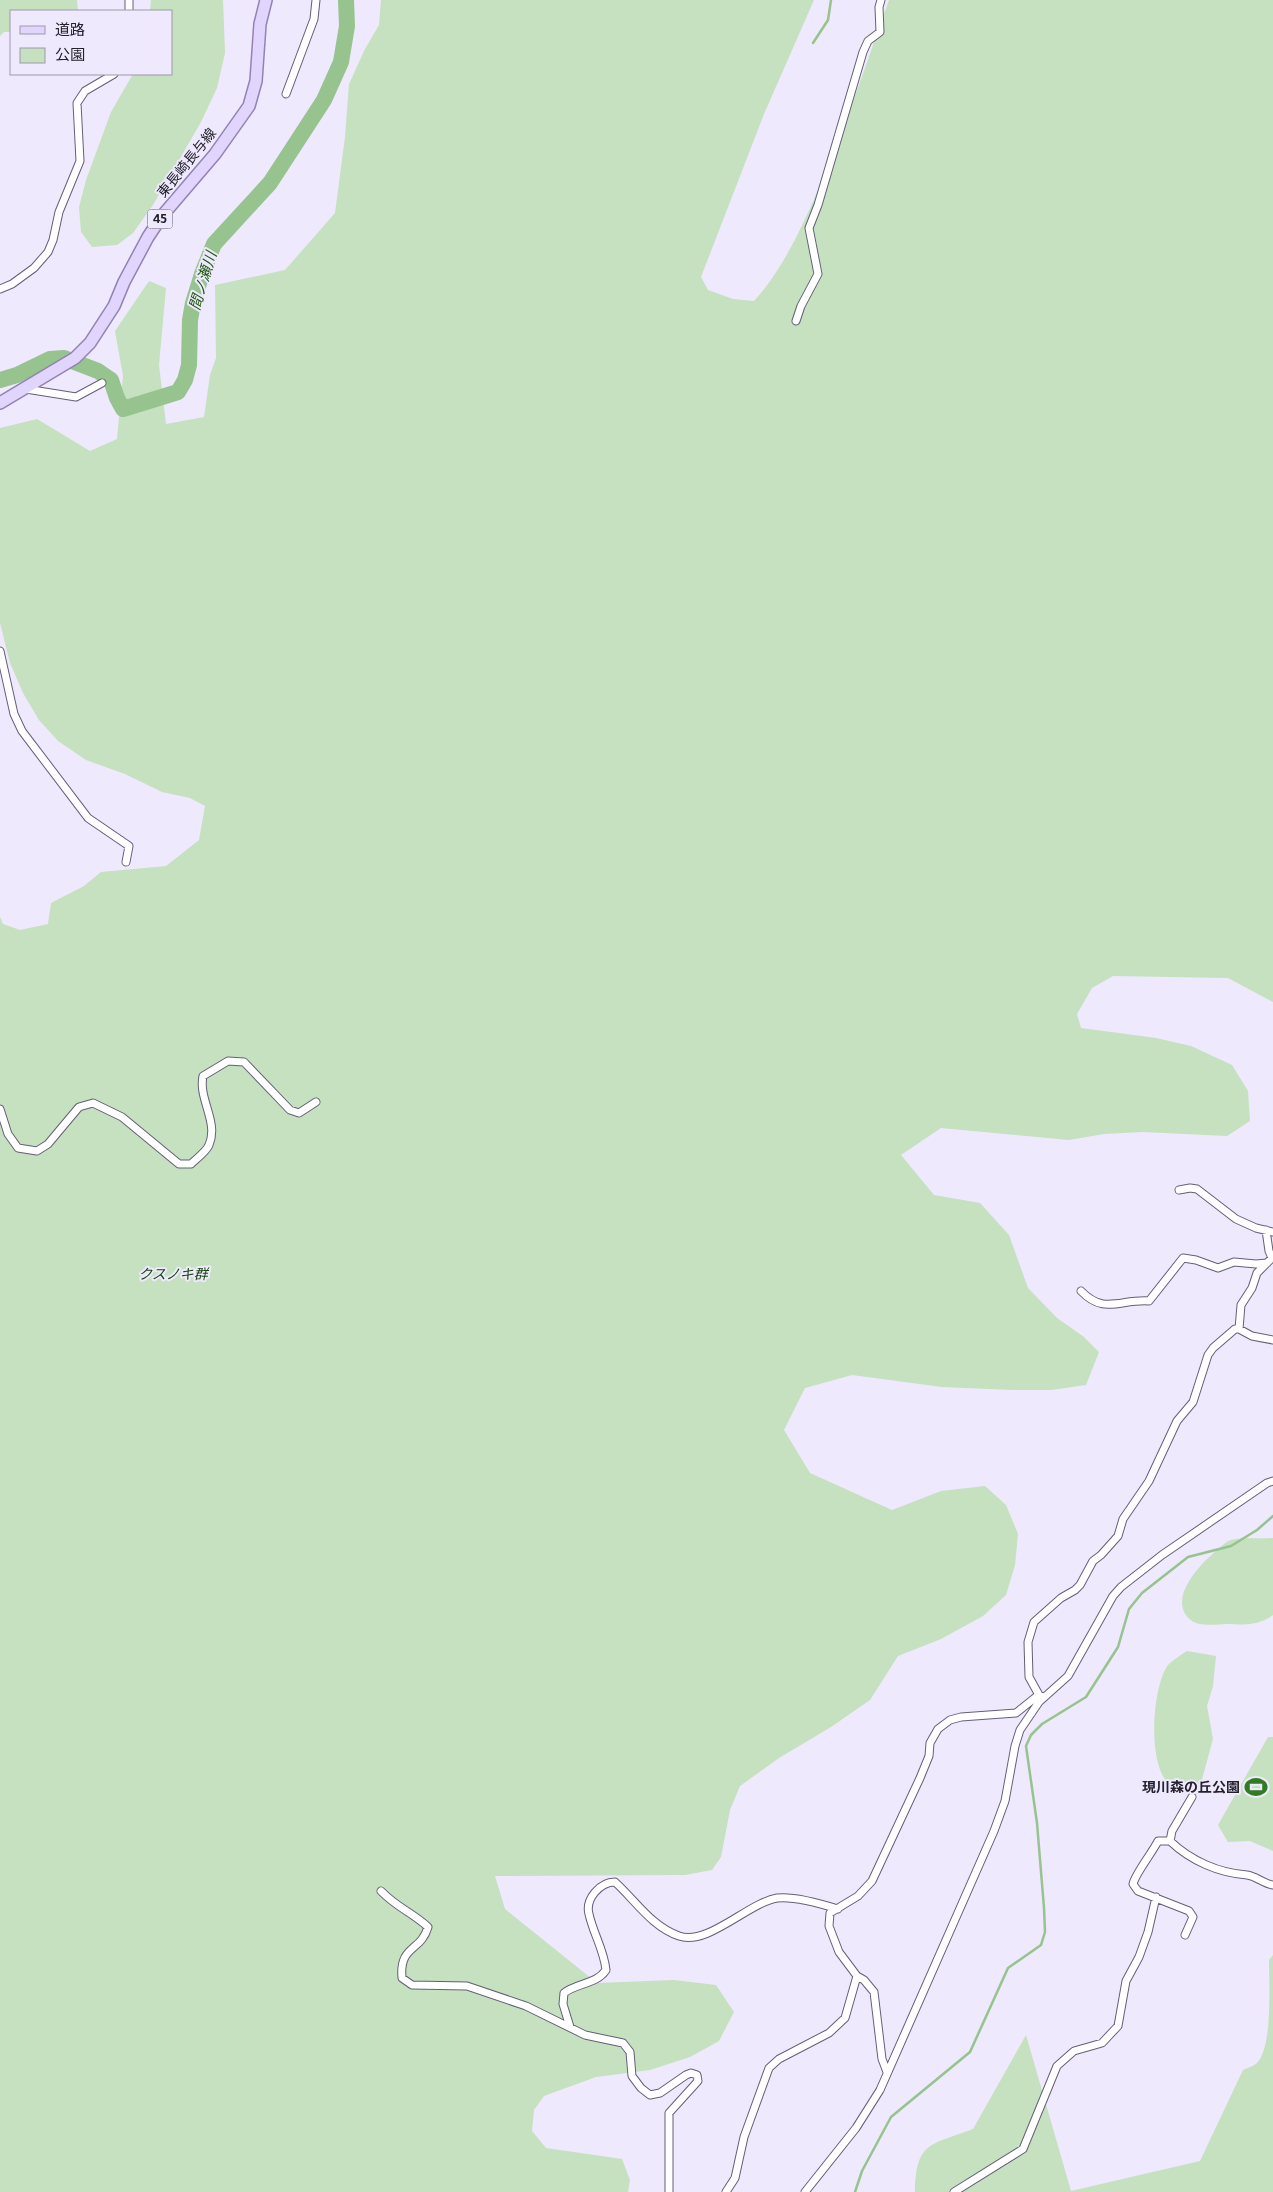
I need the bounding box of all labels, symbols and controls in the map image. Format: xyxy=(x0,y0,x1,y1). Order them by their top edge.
legend xyxy=(10,10,172,75)
text: 道路 xyxy=(55,21,85,39)
text: 公園 xyxy=(55,46,85,64)
street label: 東長崎長与線 xyxy=(154,125,220,201)
road number: 45 xyxy=(148,210,172,228)
water label: 間ノ瀬川 xyxy=(186,248,221,312)
park label: クスノキ群 xyxy=(138,1266,210,1283)
sports icon: 現川森の丘公園 xyxy=(1243,1774,1269,1800)
place label: 現川森の丘公園 xyxy=(1142,1779,1240,1796)

